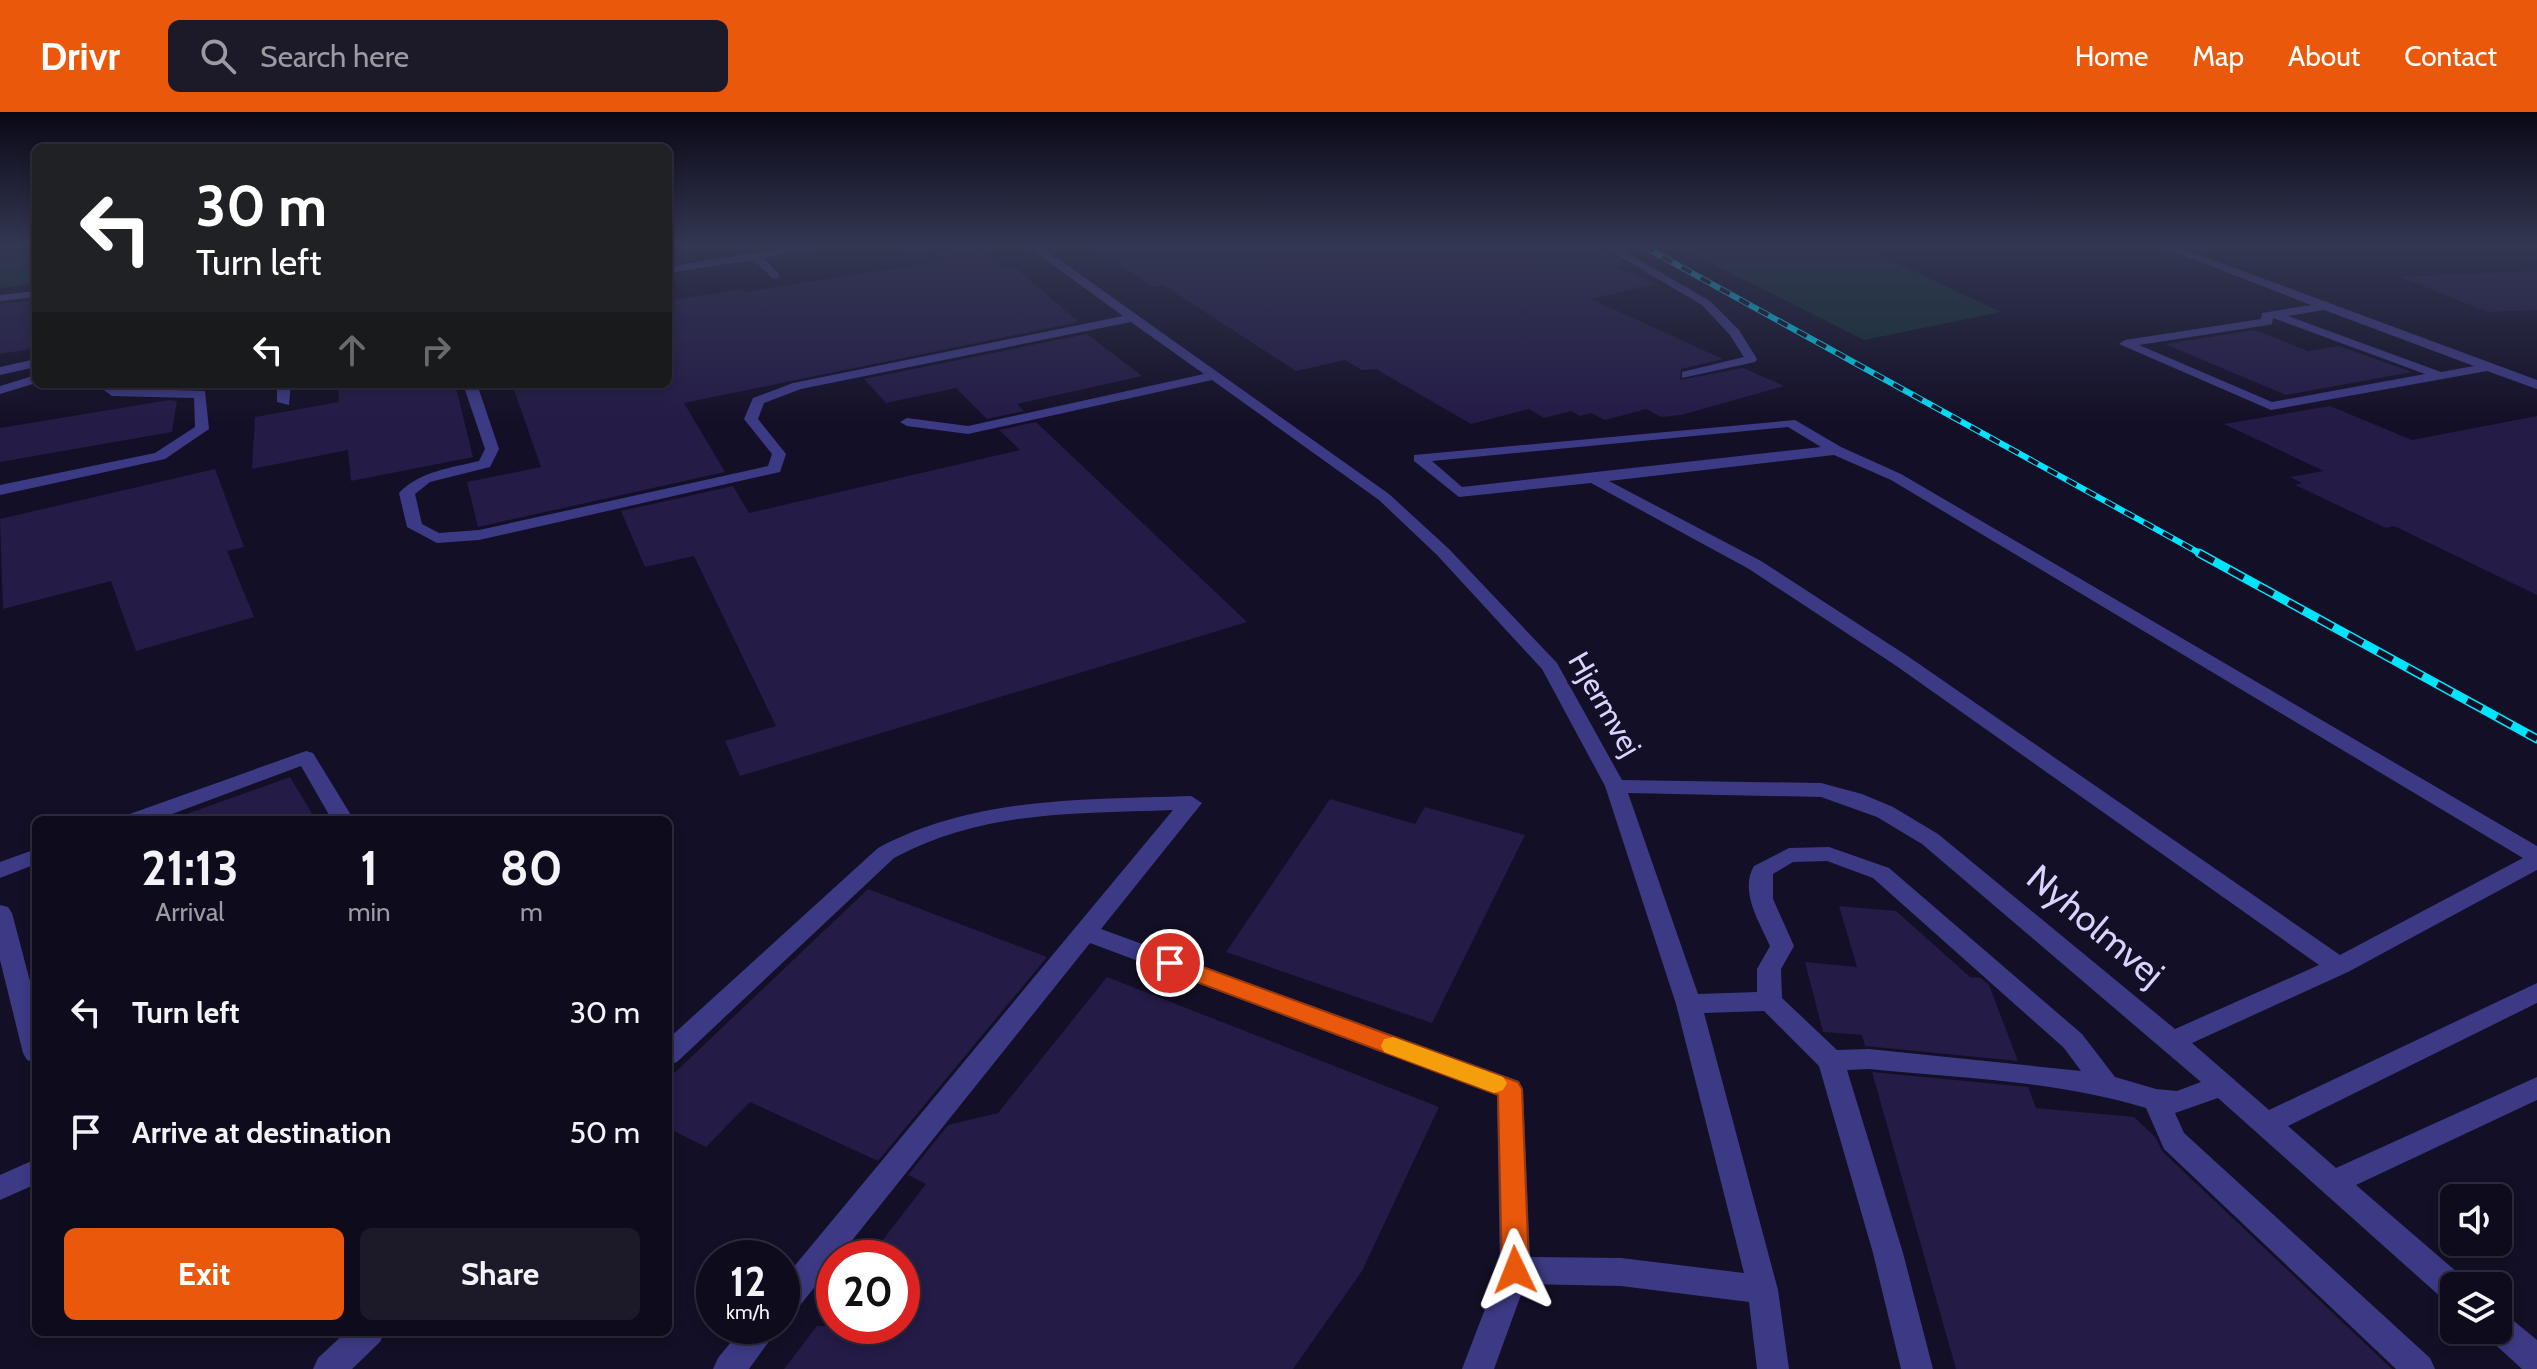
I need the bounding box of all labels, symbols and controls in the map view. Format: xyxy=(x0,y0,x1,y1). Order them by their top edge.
search box xyxy=(168,20,728,92)
text: Drivr xyxy=(40,33,120,80)
icon: search xyxy=(196,34,240,78)
text: Search here xyxy=(260,38,409,75)
text: Home xyxy=(2075,39,2148,73)
text: Map xyxy=(2192,39,2244,73)
text: About xyxy=(2288,39,2360,73)
text: Contact xyxy=(2404,39,2497,73)
text: 30 m xyxy=(196,172,327,240)
icon: left xyxy=(64,176,168,280)
text: Turn left xyxy=(196,240,321,284)
icon: left xyxy=(246,328,290,372)
icon: ahead xyxy=(330,328,374,372)
icon: right xyxy=(414,328,458,372)
street label: Hjermvej xyxy=(1560,645,1650,763)
text: 21:13 xyxy=(141,839,239,897)
text: 1 xyxy=(360,839,378,897)
text: 80 xyxy=(500,839,563,897)
street label: Nyholmvej xyxy=(2018,855,2174,995)
text: Arrival xyxy=(155,896,225,928)
text: min xyxy=(348,896,391,928)
text: m xyxy=(520,896,543,928)
pin xyxy=(1136,929,1204,997)
icon: arrive xyxy=(1148,941,1192,985)
icon: left xyxy=(64,990,108,1034)
text: Turn left xyxy=(132,994,240,1031)
text: 30 m xyxy=(570,994,640,1031)
icon: arrive xyxy=(64,1110,108,1154)
text: Arrive at destination xyxy=(132,1114,392,1151)
text: 50 m xyxy=(570,1114,640,1151)
map controls xyxy=(2440,1184,2512,1344)
button: sound xyxy=(2440,1184,2512,1256)
button: Exit xyxy=(64,1228,344,1320)
button: Share xyxy=(360,1228,640,1320)
position arrow xyxy=(1473,1228,1557,1312)
speed limit sign: 20 xyxy=(816,1240,920,1344)
text: 12 xyxy=(730,1257,766,1306)
button: layers xyxy=(2440,1272,2512,1344)
text: km/h xyxy=(726,1300,770,1324)

